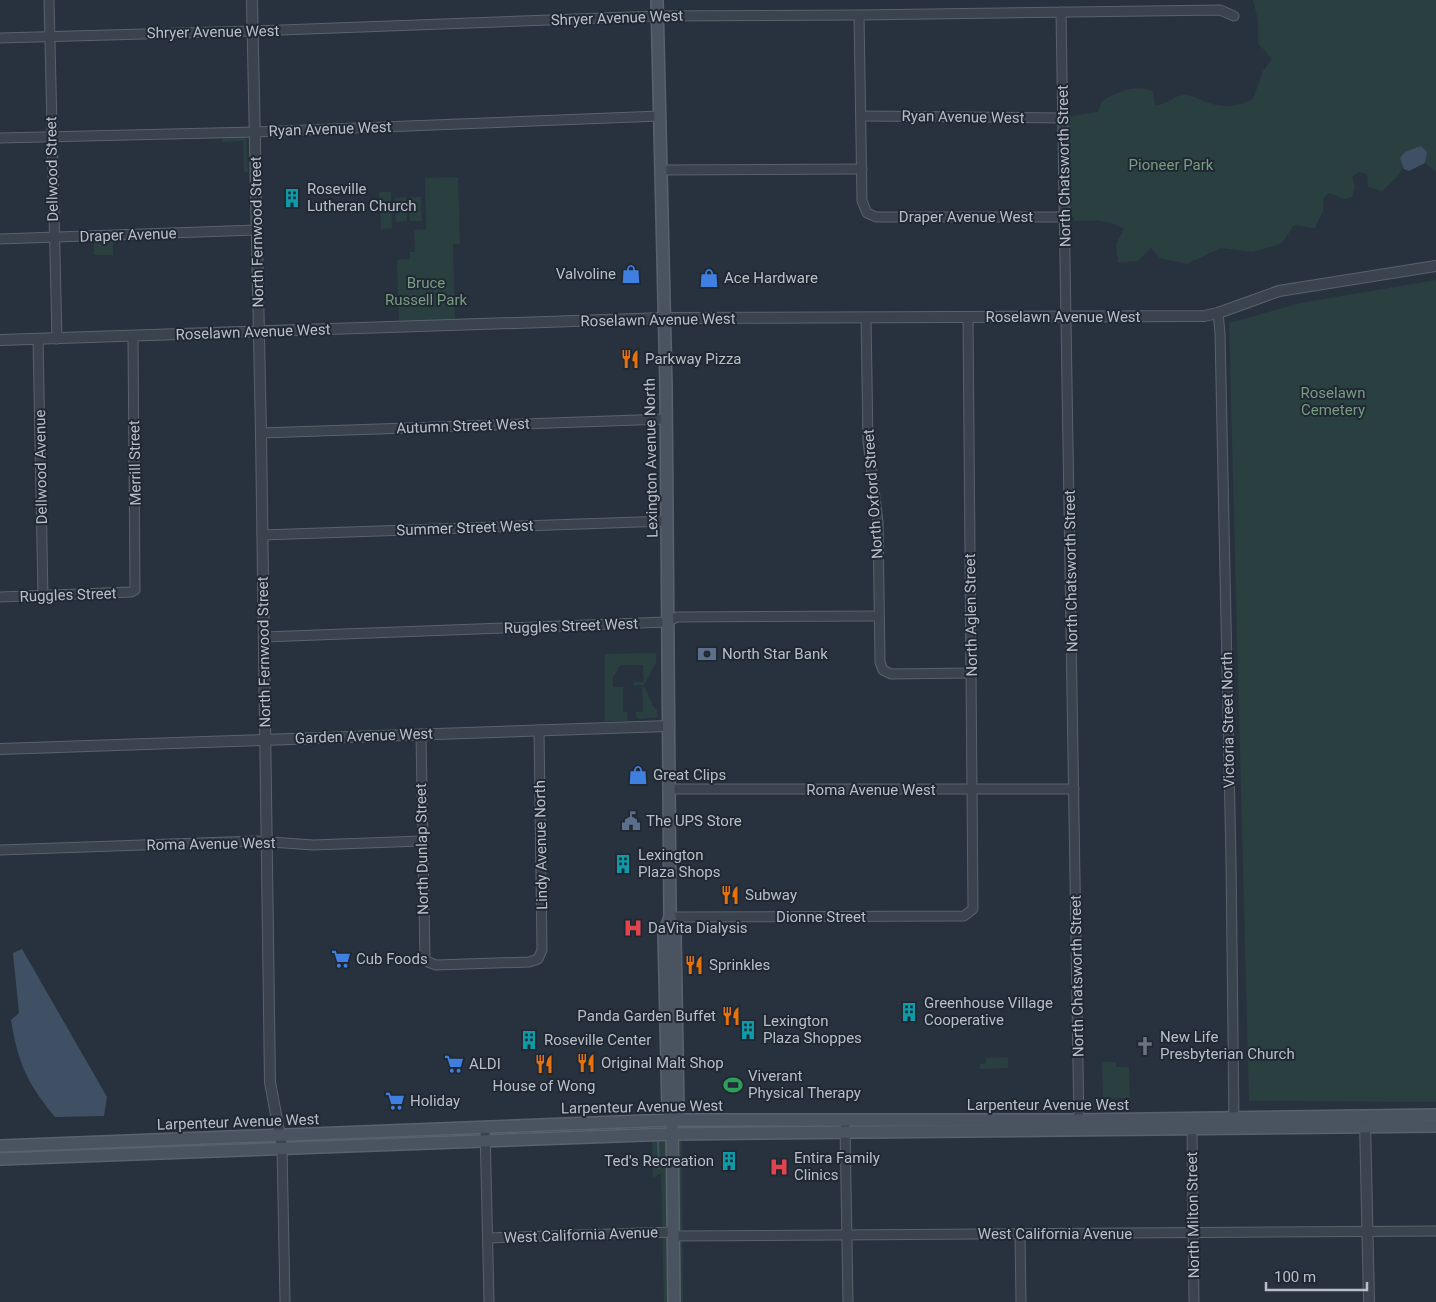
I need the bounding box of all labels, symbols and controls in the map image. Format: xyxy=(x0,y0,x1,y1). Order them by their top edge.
street label: Shryer Avenue West xyxy=(550,7,684,29)
street label: Shryer Avenue West xyxy=(147,22,280,42)
street label: North Chatsworth Street xyxy=(1054,85,1074,247)
street label: Ryan Avenue West xyxy=(901,107,1025,127)
street label: Dellwood Street xyxy=(42,116,62,222)
street label: Ryan Avenue West xyxy=(268,118,392,140)
street label: North Fernwood Street xyxy=(247,156,267,308)
park label: Pioneer Park xyxy=(1129,156,1214,174)
place label: Roseville Lutheran Church xyxy=(307,180,416,215)
building icon: Roseville Lutheran Church xyxy=(281,187,303,209)
street label: Draper Avenue West xyxy=(899,208,1033,226)
street label: Draper Avenue xyxy=(79,224,177,246)
shop icon: Valvoline xyxy=(620,263,642,285)
place label: Valvoline xyxy=(556,265,616,283)
shop icon: Ace Hardware xyxy=(698,267,720,289)
place label: Ace Hardware xyxy=(724,269,818,287)
park label: Bruce Russell Park xyxy=(385,274,467,309)
street label: Roselawn Avenue West xyxy=(985,308,1141,326)
street label: Roselawn Avenue West xyxy=(580,310,736,330)
street label: Roselawn Avenue West xyxy=(175,320,331,344)
restaurant icon: Parkway Pizza xyxy=(619,348,641,370)
place label: Parkway Pizza xyxy=(645,350,742,368)
street label: Lexington Avenue North xyxy=(641,378,661,538)
park label: Roselawn Cemetery xyxy=(1301,384,1365,419)
street label: Dellwood Avenue xyxy=(31,409,51,525)
street label: Autumn Street West xyxy=(396,415,530,437)
street label: Merrill Street xyxy=(125,420,145,506)
street label: North Oxford Street xyxy=(859,429,887,559)
street label: North Chatsworth Street xyxy=(1061,490,1081,652)
street label: Summer Street West xyxy=(396,517,534,539)
street label: North Aglen Street xyxy=(961,553,981,677)
street label: North Fernwood Street xyxy=(254,576,274,728)
street label: Ruggles Street xyxy=(19,584,117,606)
street label: Ruggles Street West xyxy=(504,615,639,637)
bank icon: North Star Bank xyxy=(696,643,718,665)
place label: North Star Bank xyxy=(722,645,828,663)
street label: Victoria Street North xyxy=(1218,652,1238,788)
street label: Garden Avenue West xyxy=(295,725,433,747)
shop icon: Great Clips xyxy=(627,764,649,786)
place label: Great Clips xyxy=(653,766,726,784)
street label: Lindy Avenue North xyxy=(531,780,551,910)
street label: Roma Avenue West xyxy=(806,781,936,799)
street label: North Dunlap Street xyxy=(412,783,432,915)
public building icon: The UPS Store xyxy=(620,810,642,832)
place label: The UPS Store xyxy=(646,812,742,830)
street label: Roma Avenue West xyxy=(146,834,276,854)
place label: Lexington Plaza Shops xyxy=(638,846,720,881)
building icon: Lexington Plaza Shops xyxy=(612,853,634,875)
restaurant icon: Subway xyxy=(719,884,741,906)
place label: Subway xyxy=(745,886,797,904)
street label: North Chatsworth Street xyxy=(1067,895,1087,1057)
street label: Dionne Street xyxy=(776,908,866,926)
hospital icon: DaVita Dialysis xyxy=(622,917,644,939)
place label: DaVita Dialysis xyxy=(648,919,748,937)
supermarket icon: Cub Foods xyxy=(330,948,352,970)
place label: Cub Foods xyxy=(356,950,428,968)
restaurant icon: Sprinkles xyxy=(683,954,705,976)
place label: Sprinkles xyxy=(709,956,770,974)
place label: Greenhouse Village Cooperative xyxy=(924,994,1053,1029)
building icon: Greenhouse Village Cooperative xyxy=(898,1001,920,1023)
restaurant icon: Panda Garden Buffet xyxy=(720,1005,742,1027)
place label: Panda Garden Buffet xyxy=(577,1007,716,1025)
place label: Lexington Plaza Shoppes xyxy=(763,1012,862,1047)
building icon: Lexington Plaza Shoppes xyxy=(737,1019,759,1041)
place label: New Life Presbyterian Church xyxy=(1160,1028,1295,1063)
building icon: Roseville Center xyxy=(518,1029,540,1051)
place label: Roseville Center xyxy=(544,1031,651,1049)
church icon: New Life Presbyterian Church xyxy=(1134,1035,1156,1057)
restaurant icon: Original Malt Shop xyxy=(575,1052,597,1074)
supermarket icon: ALDI xyxy=(443,1053,465,1075)
restaurant icon: House of Wong xyxy=(533,1053,555,1075)
place label: Original Malt Shop xyxy=(601,1054,724,1072)
place label: ALDI xyxy=(469,1055,501,1073)
place label: Viverant Physical Therapy xyxy=(748,1067,861,1102)
sports icon: Viverant Physical Therapy xyxy=(722,1074,744,1096)
place label: House of Wong xyxy=(493,1077,595,1095)
supermarket icon: Holiday xyxy=(384,1090,406,1112)
place label: Holiday xyxy=(410,1092,460,1110)
street label: Larpenteur Avenue West xyxy=(967,1096,1129,1114)
street label: Larpenteur Avenue West xyxy=(561,1097,723,1117)
street label: Larpenteur Avenue West xyxy=(157,1110,320,1134)
place label: Entira Family Clinics xyxy=(794,1149,880,1184)
building icon: Ted's Recreation xyxy=(718,1150,740,1172)
street label: North Milton Street xyxy=(1183,1151,1203,1279)
place label: Ted's Recreation xyxy=(604,1152,714,1170)
hospital icon: Entira Family Clinics xyxy=(768,1156,790,1178)
street label: West California Avenue xyxy=(504,1223,658,1247)
street label: West California Avenue xyxy=(978,1225,1132,1243)
scale bar xyxy=(1266,1260,1367,1292)
text: 100 m xyxy=(1274,1268,1316,1286)

